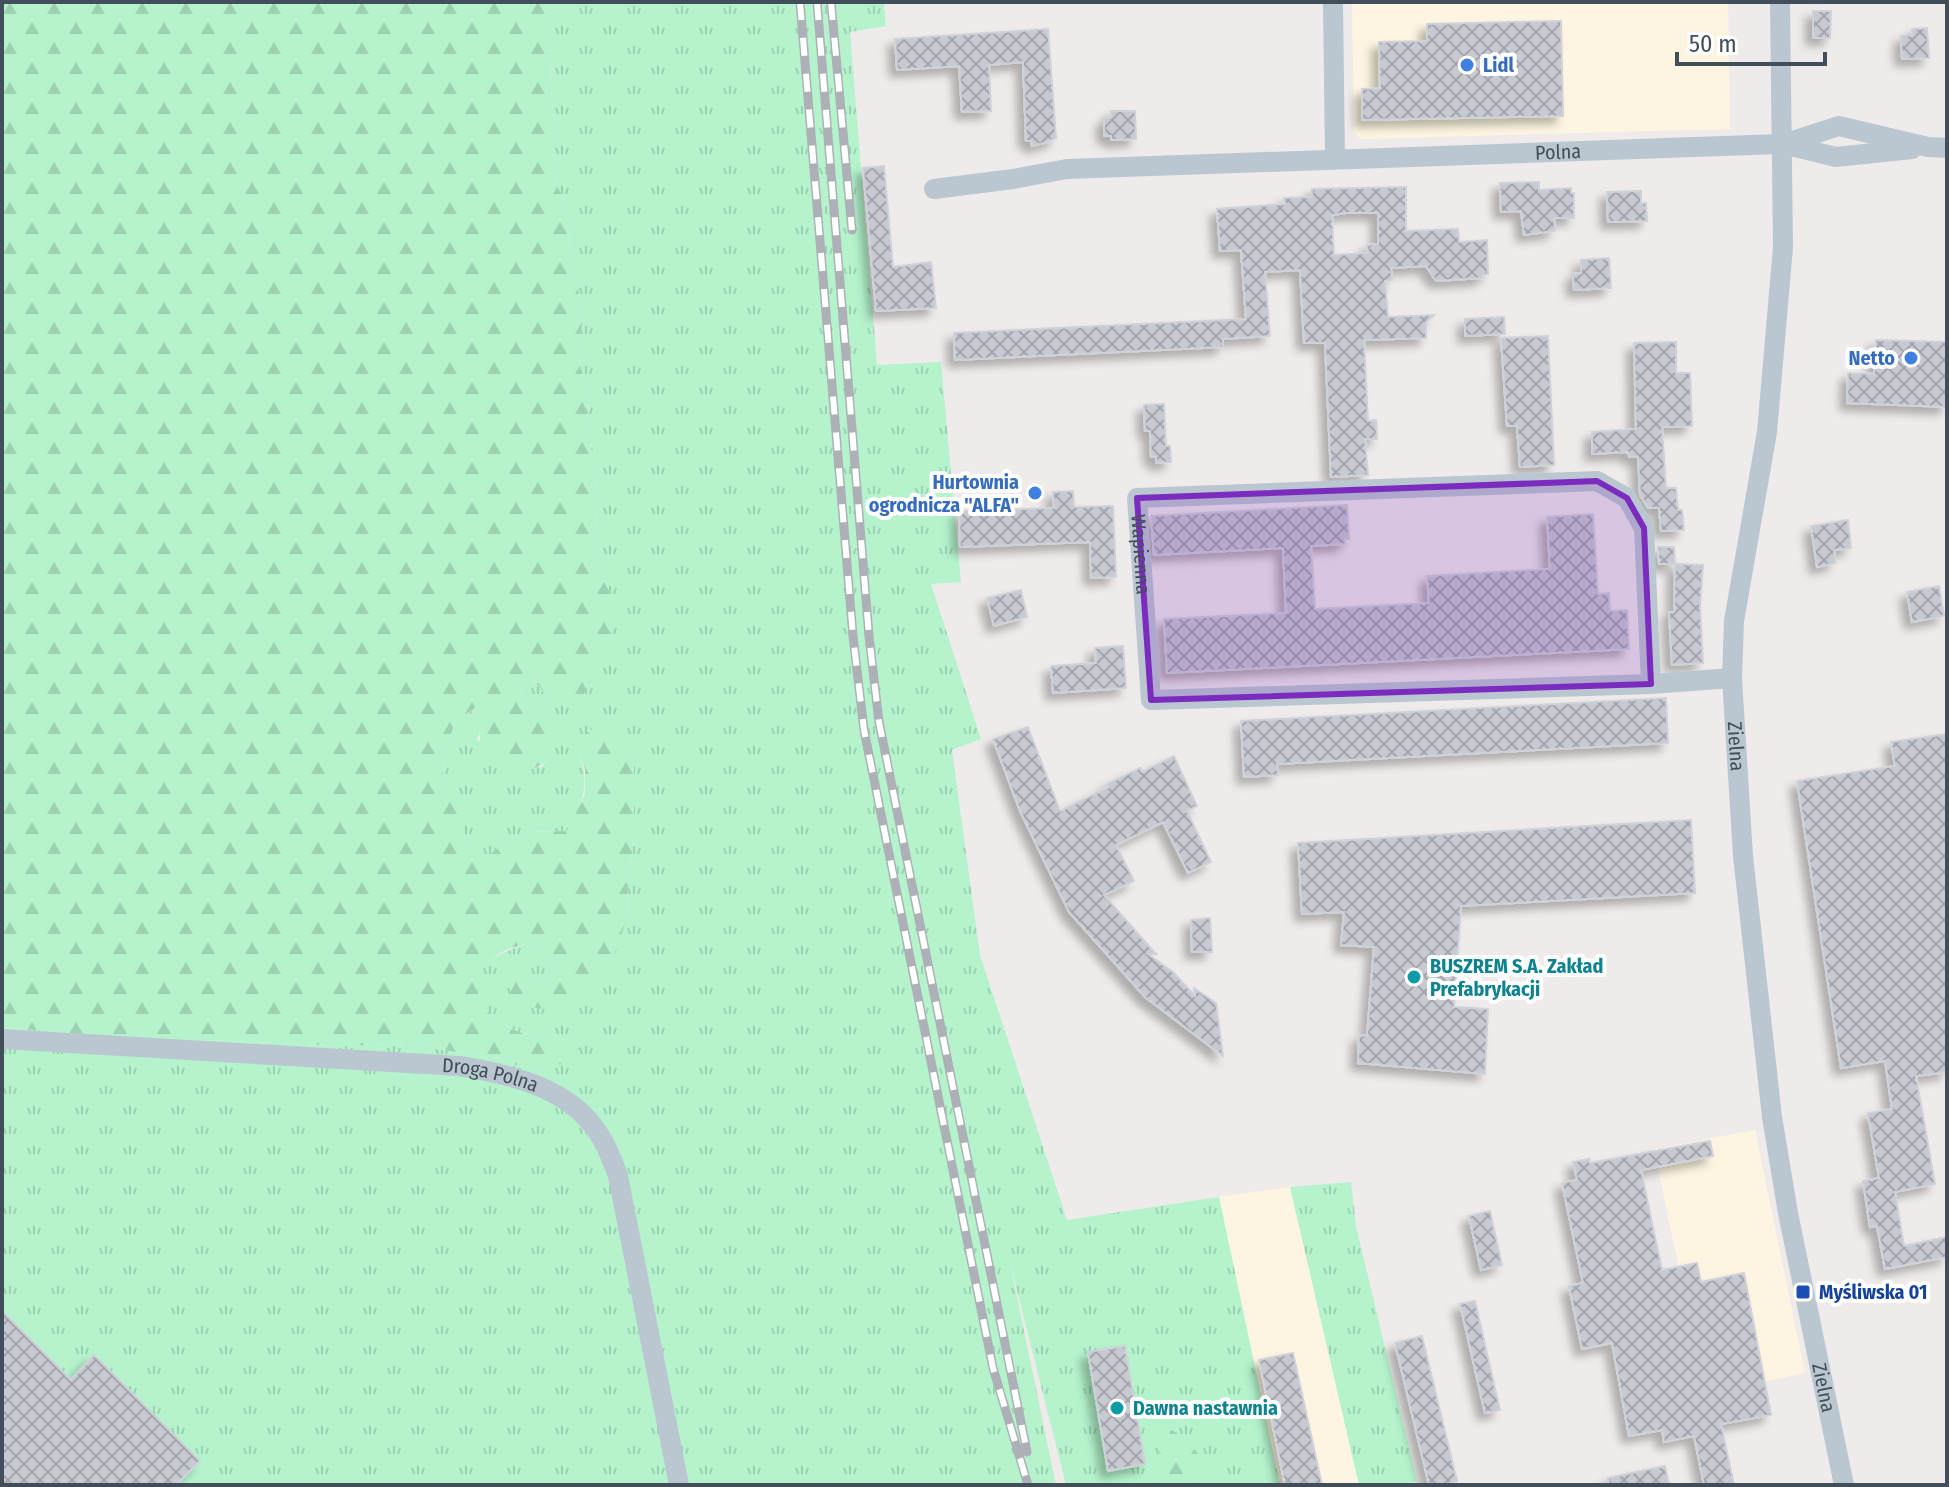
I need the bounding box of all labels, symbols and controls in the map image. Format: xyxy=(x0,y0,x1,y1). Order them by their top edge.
scale bar xyxy=(1677,16,1825,66)
text: 50 m xyxy=(1689,30,1737,58)
place label: Lidl xyxy=(1483,53,1514,77)
marker: Lidl xyxy=(1458,56,1476,74)
street label: Polna xyxy=(1535,139,1582,165)
place label: Netto xyxy=(1848,346,1895,370)
marker: Netto xyxy=(1902,349,1920,367)
place label: Hurtownia ogrodnicza "ALFA" xyxy=(869,470,1019,517)
marker: Hurtownia ogrodnicza "ALFA" xyxy=(1026,484,1044,502)
street label: Wapienna xyxy=(1126,513,1156,596)
street label: Zielna xyxy=(1723,721,1750,772)
place label: BUSZREM S.A. Zakład Prefabrykacji xyxy=(1430,954,1603,1001)
marker: BUSZREM S.A. Zakład Prefabrykacji xyxy=(1405,968,1423,986)
street label: Droga Polna xyxy=(441,1053,542,1097)
place label: Myśliwska 01 xyxy=(1819,1280,1928,1304)
marker: Myśliwska 01 xyxy=(1794,1283,1812,1301)
street label: Zielna xyxy=(1807,1361,1841,1414)
place label: Dawna nastawnia xyxy=(1133,1396,1278,1420)
marker: Dawna nastawnia xyxy=(1108,1399,1126,1417)

